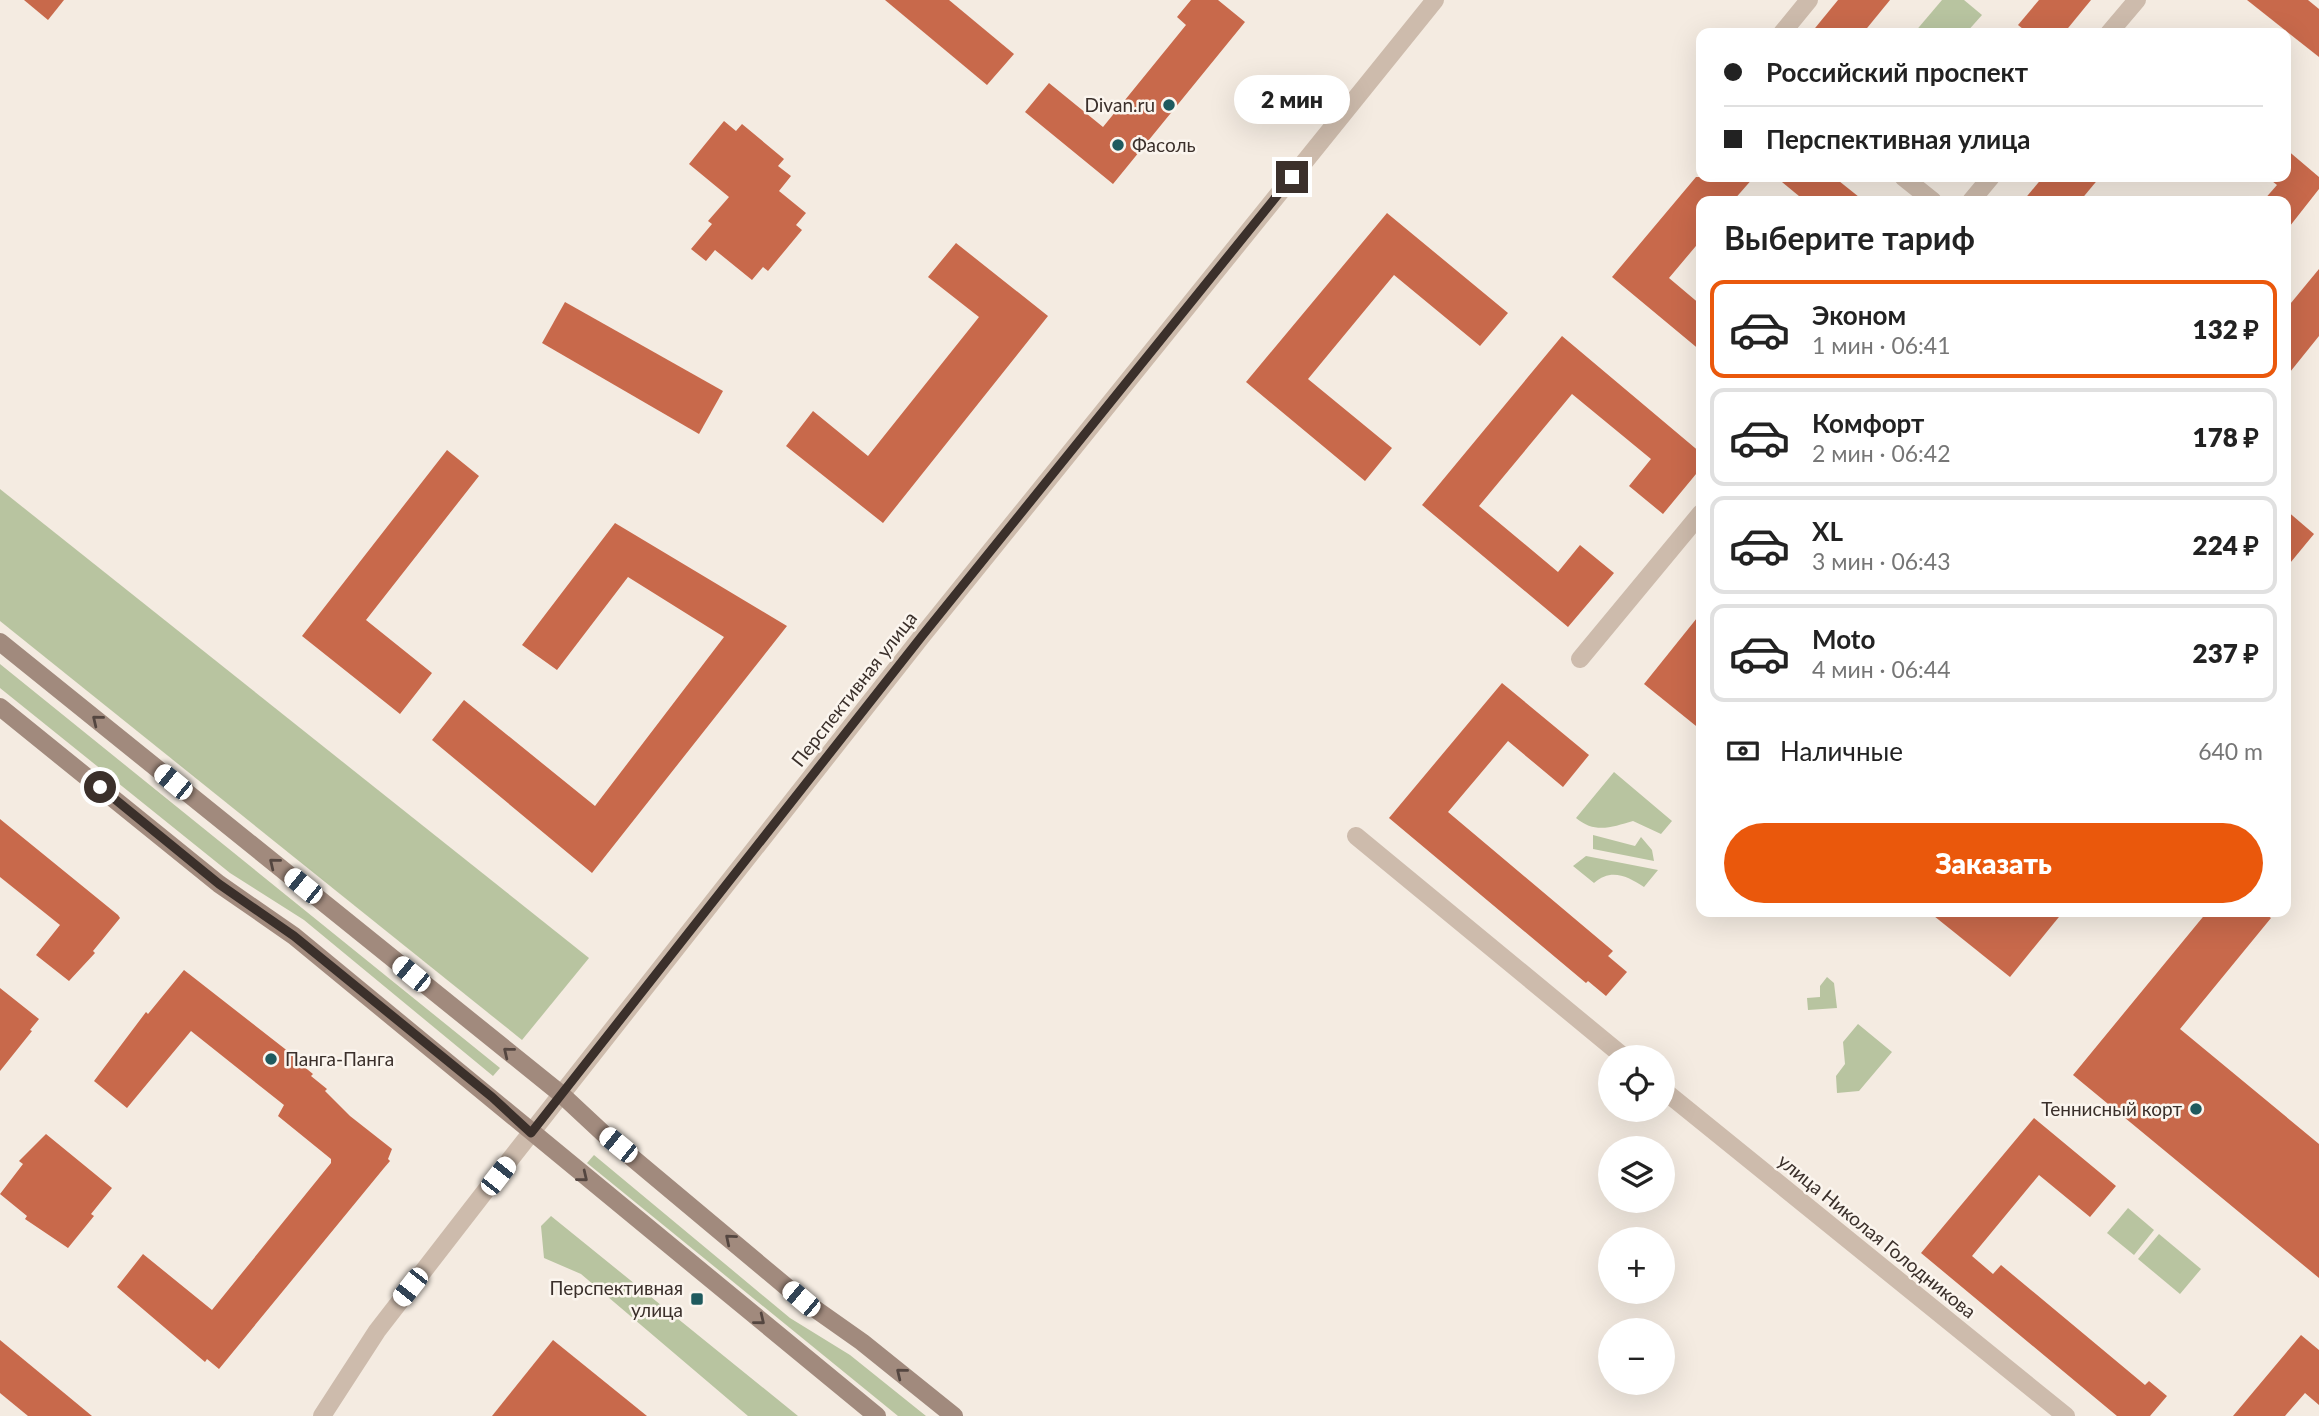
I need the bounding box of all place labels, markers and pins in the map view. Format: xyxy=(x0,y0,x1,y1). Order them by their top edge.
place label: Divan.ru xyxy=(1085,93,1155,116)
marker: Divan.ru xyxy=(1161,97,1177,113)
place label: Фасоль xyxy=(1132,133,1196,156)
marker: Фасоль xyxy=(1110,137,1126,153)
place label: Панга-Панга xyxy=(285,1047,394,1070)
marker: Панга-Панга xyxy=(263,1051,279,1067)
place label: Теннисный корт xyxy=(2041,1097,2182,1120)
marker: Теннисный корт xyxy=(2188,1101,2204,1117)
place label: Перспективная улица xyxy=(550,1276,683,1321)
marker: Перспективная улица xyxy=(689,1291,705,1307)

